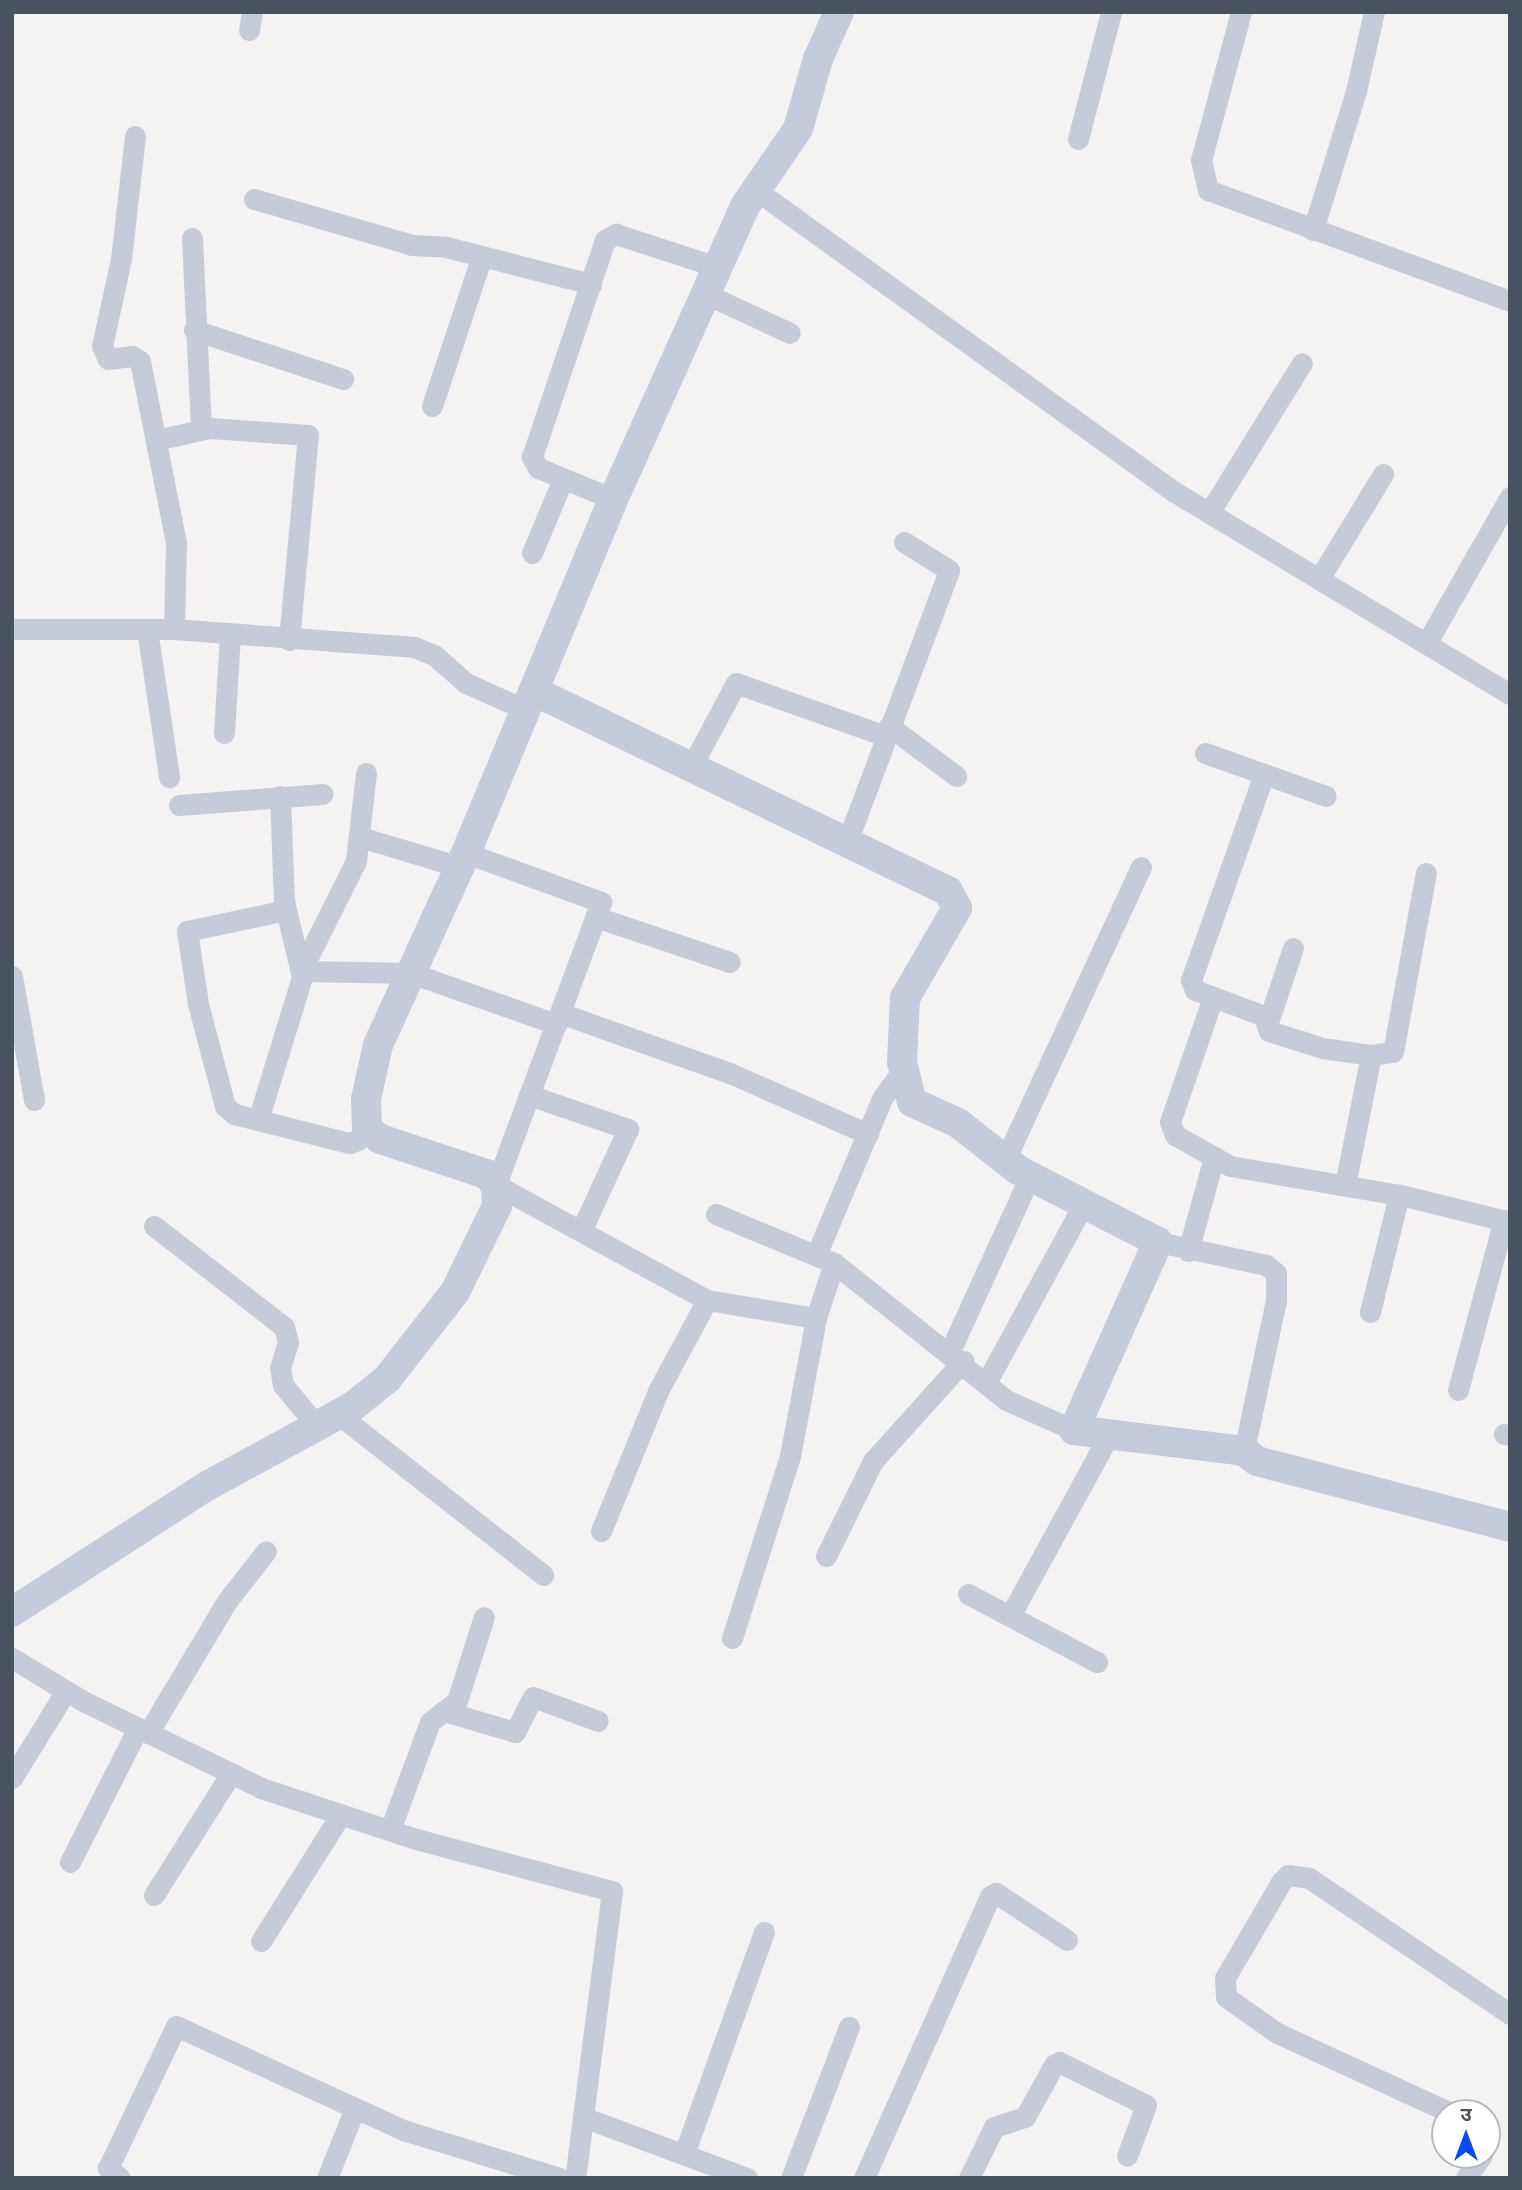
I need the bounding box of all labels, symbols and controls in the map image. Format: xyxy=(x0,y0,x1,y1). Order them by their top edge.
north arrow xyxy=(1431,2099,1501,2169)
text: उ xyxy=(1460,2103,1472,2126)

